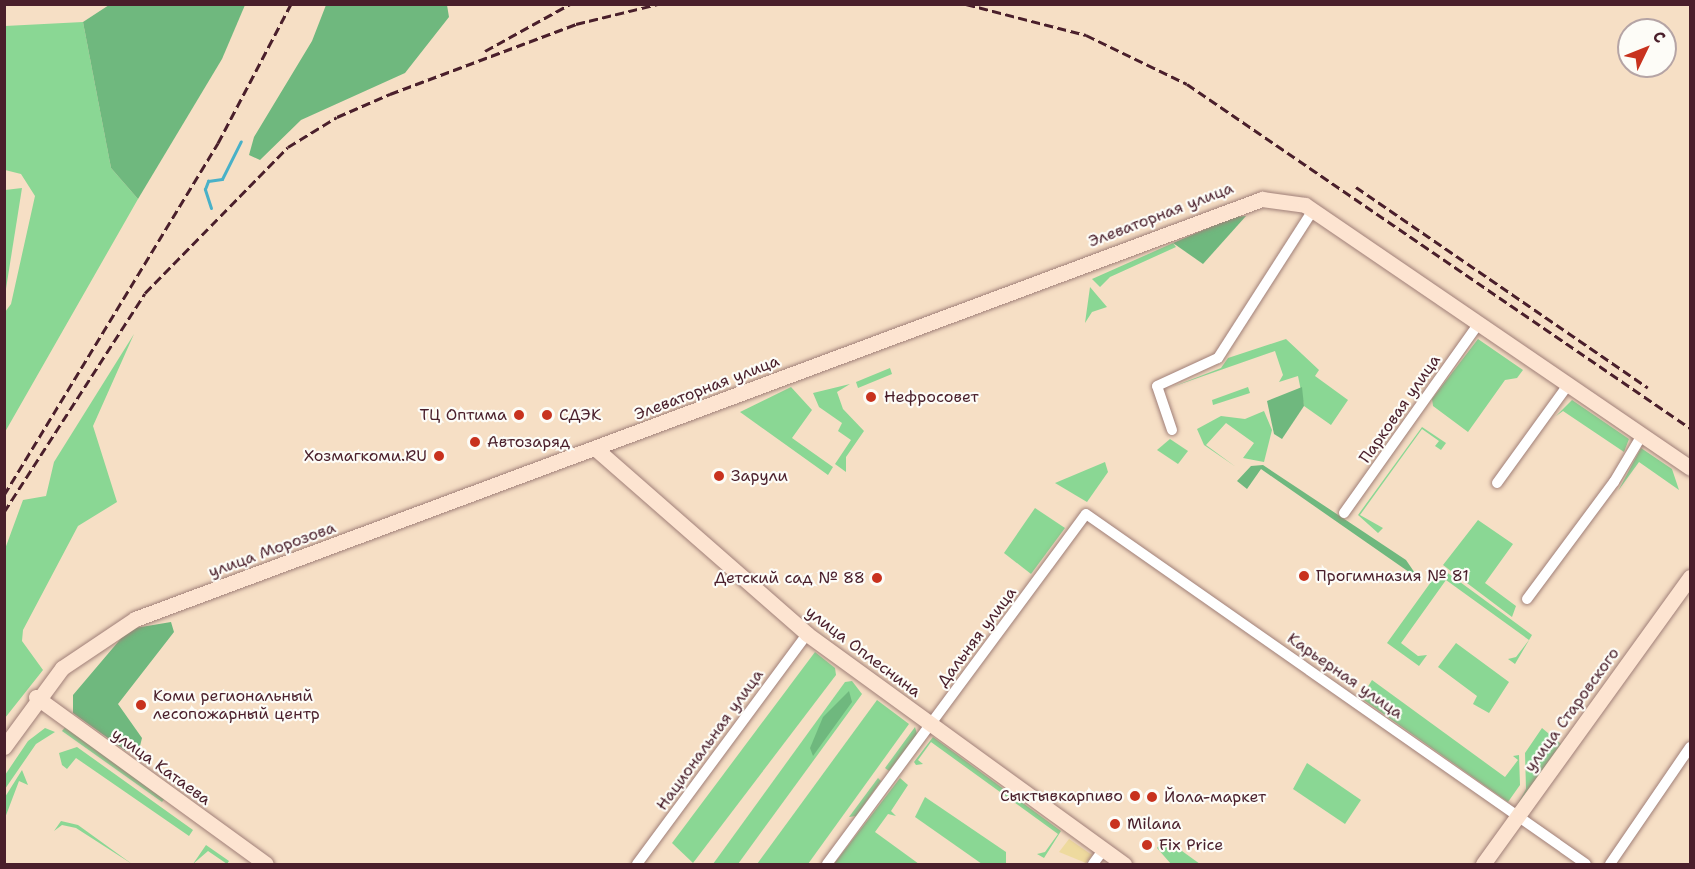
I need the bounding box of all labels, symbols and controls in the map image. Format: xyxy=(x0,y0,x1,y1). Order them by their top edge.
north arrow xyxy=(1617,18,1677,78)
text: С xyxy=(1648,26,1670,47)
street label: Элеваторная улица xyxy=(1086,179,1236,251)
street label: Парковая улица xyxy=(1355,351,1445,467)
street label: Элеваторная улица xyxy=(632,352,782,424)
place label: Нефросовет xyxy=(884,387,979,407)
marker: Нефросовет xyxy=(862,388,880,406)
place label: ТЦ Оптима xyxy=(420,405,507,425)
place label: СДЭК xyxy=(559,405,601,425)
marker: ТЦ Оптима xyxy=(512,408,526,422)
marker: СДЭК xyxy=(540,408,554,422)
place label: Автозаряд xyxy=(487,432,570,452)
marker: Автозаряд xyxy=(468,435,482,449)
place label: Хозмагкоми.RU xyxy=(304,446,427,466)
marker: Хозмагкоми.RU xyxy=(432,449,446,463)
place label: Зарули xyxy=(731,466,788,486)
marker: Зарули xyxy=(712,469,726,483)
street label: улица Морозова xyxy=(206,518,338,582)
place label: Прогимназия № 81 xyxy=(1316,566,1469,586)
place label: Детский сад № 88 xyxy=(714,568,865,588)
marker: Прогимназия № 81 xyxy=(1297,569,1311,583)
marker: Детский сад № 88 xyxy=(870,571,884,585)
street label: Дальняя улица xyxy=(933,583,1021,691)
street label: улица Оплеснина xyxy=(802,603,924,701)
street label: Карьерная улица xyxy=(1283,629,1407,723)
street label: улица Старовского xyxy=(1520,644,1624,776)
street label: Национальная улица xyxy=(652,666,768,814)
place label: Коми региональный лесопожарный центр xyxy=(153,686,320,724)
marker: Коми региональный лесопожарный центр xyxy=(134,698,148,712)
street label: улица Катаева xyxy=(108,725,214,809)
place label: Сыктывкарпиво xyxy=(1000,786,1123,806)
place label: Йола-маркет xyxy=(1164,787,1266,807)
marker: Сыктывкарпиво xyxy=(1128,789,1142,803)
marker: Йола-маркет xyxy=(1145,790,1159,804)
place label: Milana xyxy=(1127,814,1181,834)
marker: Milana xyxy=(1108,817,1122,831)
place label: Fix Price xyxy=(1159,835,1223,855)
marker: Fix Price xyxy=(1140,838,1154,852)

